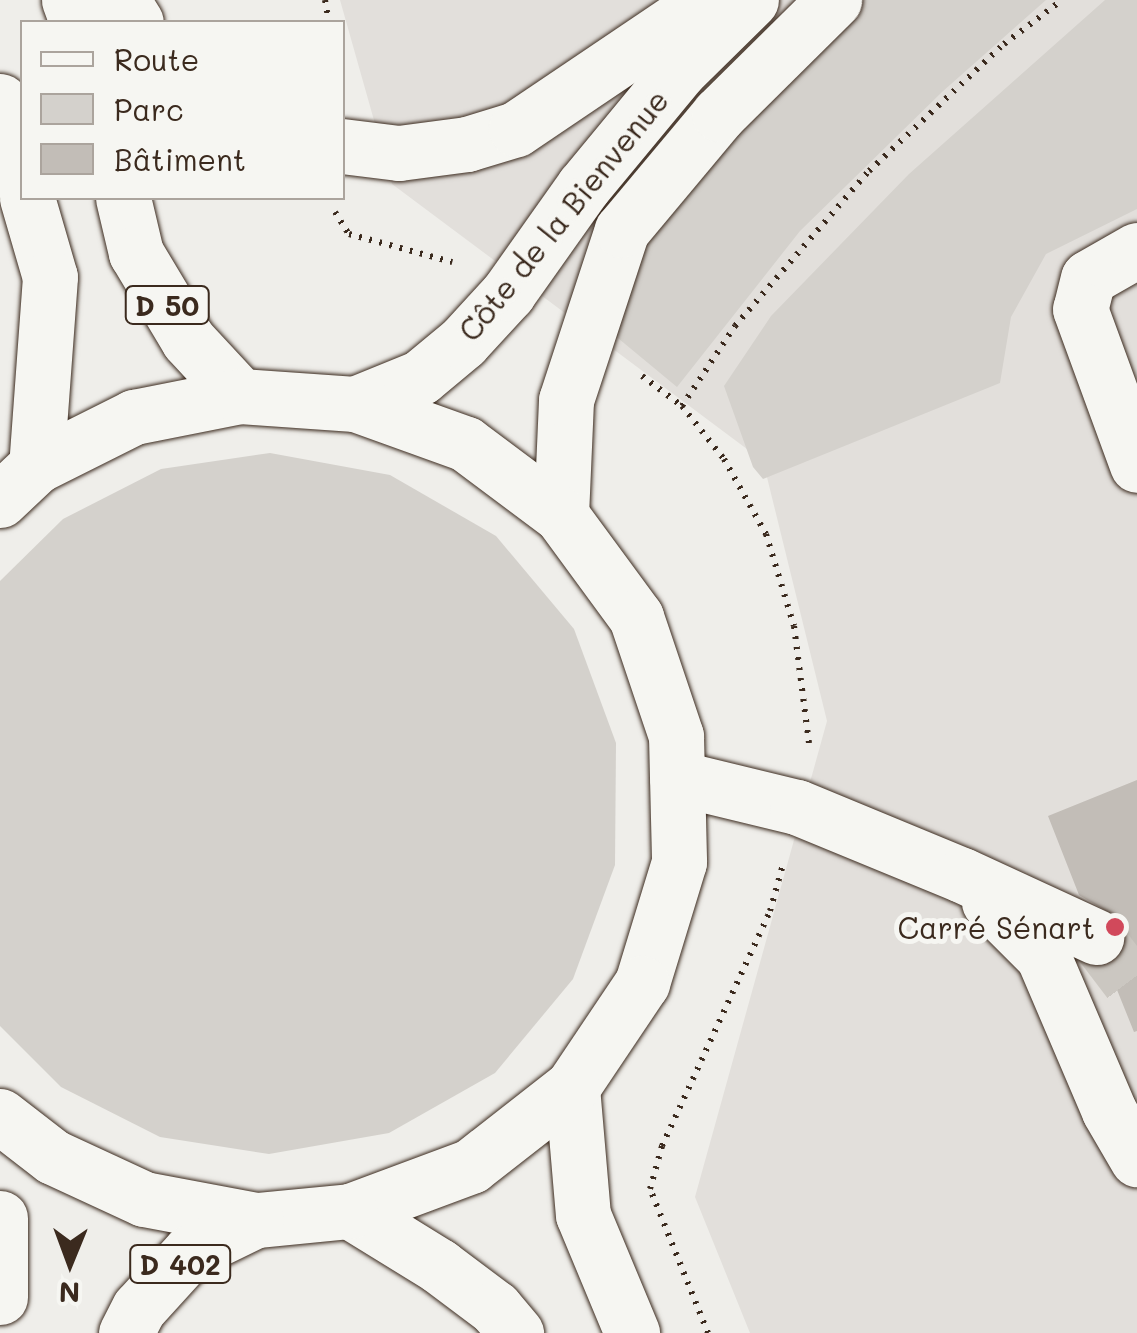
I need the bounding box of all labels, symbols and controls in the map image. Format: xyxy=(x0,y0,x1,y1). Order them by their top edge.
legend xyxy=(20,20,345,200)
text: Route xyxy=(114,39,199,79)
street label: Côte de la Bienvenue xyxy=(451,82,675,348)
text: Parc xyxy=(114,89,184,129)
text: Bâtiment xyxy=(114,139,246,179)
road number: D 50 xyxy=(124,282,210,328)
place label: Carré Sénart xyxy=(898,909,1095,945)
marker: Carré Sénart xyxy=(1104,916,1126,938)
north arrow xyxy=(20,1213,120,1313)
road number: D 402 xyxy=(128,1241,232,1287)
text: N xyxy=(59,1275,80,1311)

